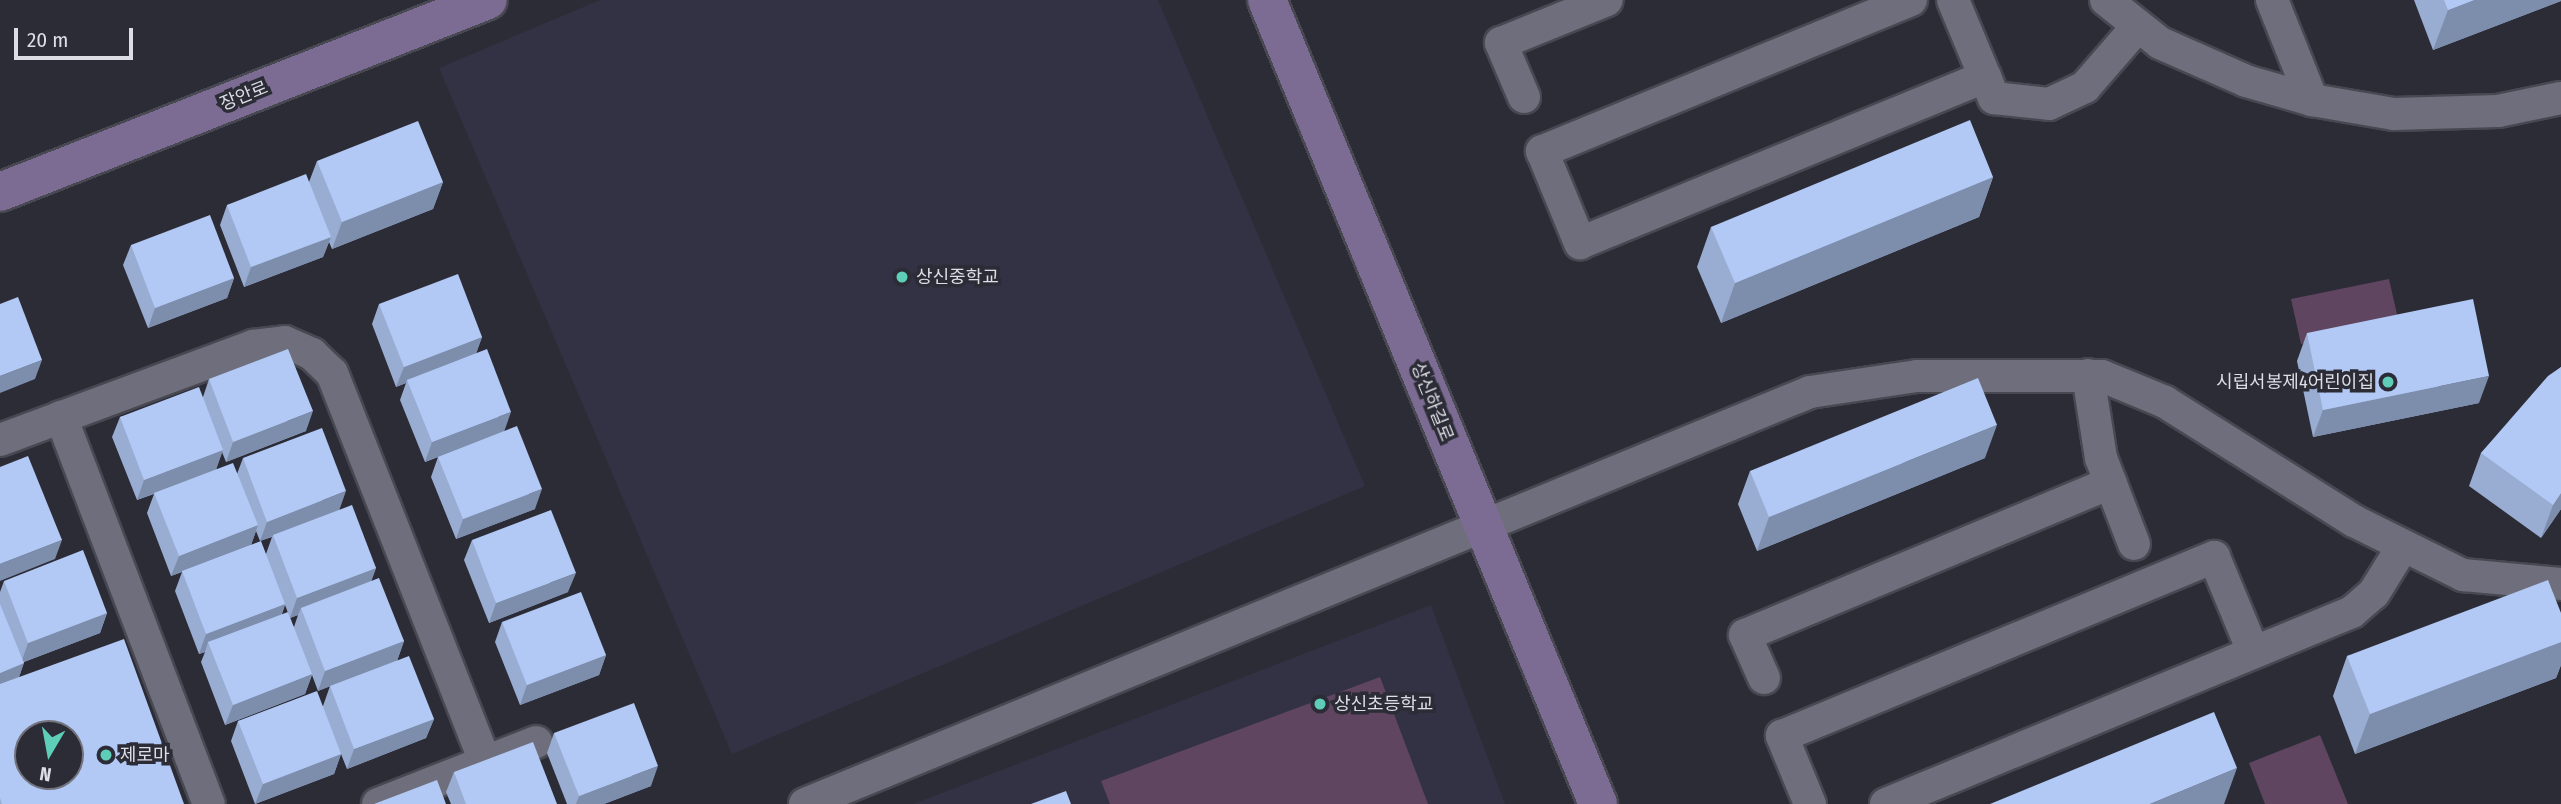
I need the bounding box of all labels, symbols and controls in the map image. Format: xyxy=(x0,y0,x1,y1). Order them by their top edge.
scale bar xyxy=(18,14,136,58)
text: 20 m xyxy=(27,27,68,53)
street label: 장안로 xyxy=(217,77,271,115)
place label: 상신중학교 xyxy=(916,266,999,288)
marker: 상신중학교 xyxy=(894,269,910,285)
street label: 상신하길로 xyxy=(1406,360,1458,444)
place label: 시립서봉제4어린이집 xyxy=(2216,371,2374,393)
marker: 시립서봉제4어린이집 xyxy=(2380,374,2396,390)
place label: 상신초등학교 xyxy=(1334,693,1433,715)
marker: 상신초등학교 xyxy=(1312,696,1328,712)
north arrow xyxy=(14,720,84,790)
place label: 제로마 xyxy=(120,744,170,766)
marker: 제로마 xyxy=(98,747,114,763)
text: N xyxy=(38,762,53,787)

